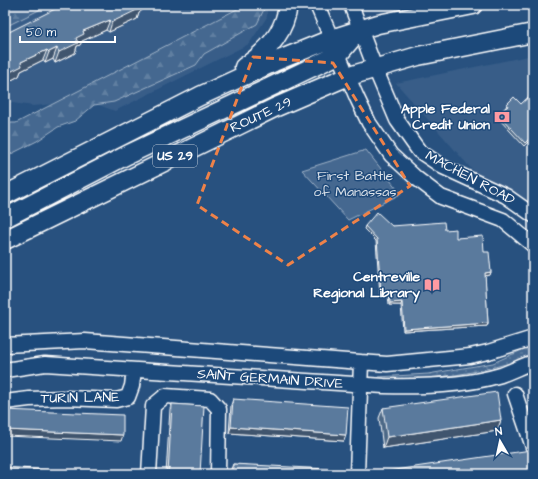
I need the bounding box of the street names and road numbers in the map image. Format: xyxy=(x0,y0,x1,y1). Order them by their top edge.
street label: ROUTE 29 xyxy=(227,92,295,138)
road number: US 29 xyxy=(153,145,197,167)
street label: MACHEN ROAD xyxy=(422,146,518,210)
street label: SAINT GERMAIN DRIVE xyxy=(196,364,344,394)
street label: TURIN LANE xyxy=(40,387,120,409)

